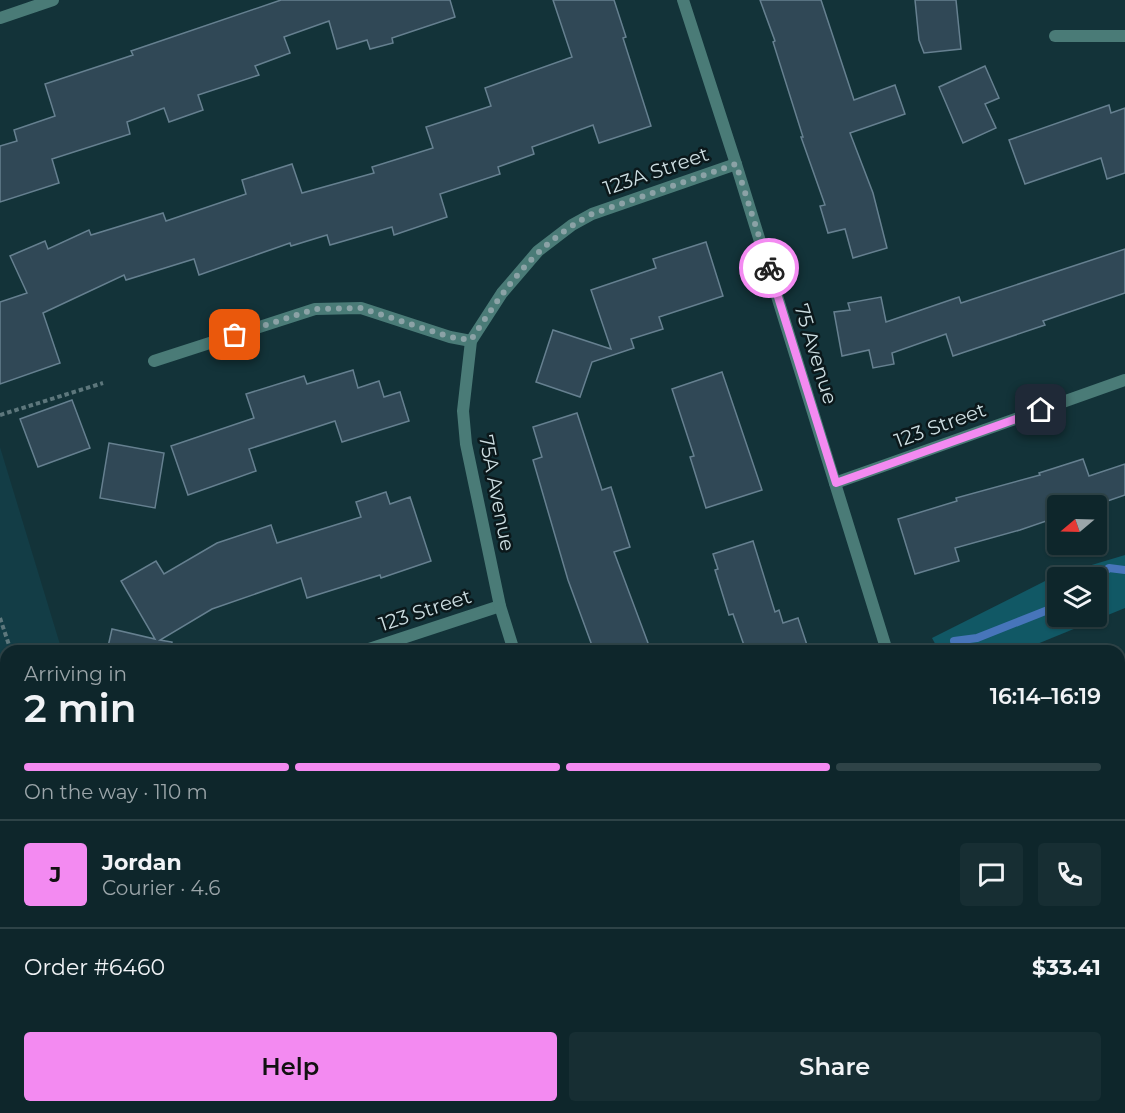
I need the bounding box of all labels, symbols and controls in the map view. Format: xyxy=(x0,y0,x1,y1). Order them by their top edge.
street label: 123A Street xyxy=(600,142,712,200)
courier xyxy=(739,238,799,298)
icon: bike xyxy=(753,252,786,285)
street label: 75 Avenue xyxy=(789,301,843,407)
pin xyxy=(209,309,260,360)
icon: bag xyxy=(218,318,251,351)
pin xyxy=(1015,384,1066,435)
icon: home xyxy=(1024,393,1057,426)
street label: 123 Street xyxy=(891,397,989,453)
street label: 75A Avenue xyxy=(474,433,520,553)
north arrow xyxy=(1047,495,1107,555)
map controls xyxy=(1047,495,1107,627)
button: layers xyxy=(1047,567,1107,627)
street label: 123 Street xyxy=(376,584,474,636)
text: Arriving in xyxy=(24,662,127,686)
text: 16:14–16:19 xyxy=(990,683,1101,710)
text: 2 min xyxy=(24,684,137,732)
text: On the way · 110 m xyxy=(24,780,208,804)
button: chat xyxy=(960,843,1023,906)
button: phone xyxy=(1038,843,1101,906)
text: Jordan xyxy=(102,849,182,876)
text: J xyxy=(50,861,61,888)
text: Courier · 4.6 xyxy=(102,876,220,900)
text: Order #6460 xyxy=(24,954,165,981)
text: $33.41 xyxy=(1032,954,1101,981)
button: Help xyxy=(24,1032,557,1101)
button: Share xyxy=(569,1032,1101,1101)

